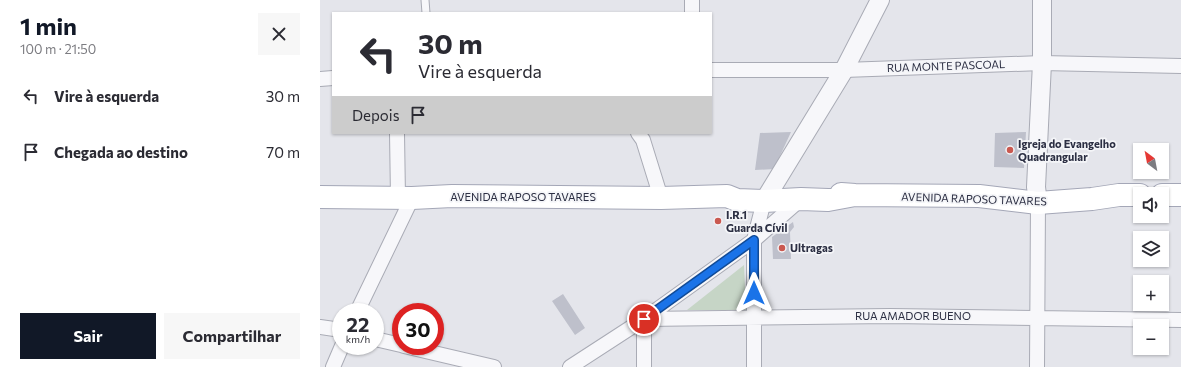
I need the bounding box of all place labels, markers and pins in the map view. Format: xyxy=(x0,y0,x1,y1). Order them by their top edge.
place label: Igreja do Evangelho Quadrangular xyxy=(1018,137,1116,163)
marker: Igreja do Evangelho Quadrangular xyxy=(1005,145,1015,155)
place label: I.R.1 Guarda Cívil xyxy=(726,208,787,234)
marker: I.R.1 Guarda Cívil xyxy=(713,216,723,226)
place label: Ultragas xyxy=(790,241,833,254)
marker: Ultragas xyxy=(777,243,787,253)
pin xyxy=(627,302,661,336)

